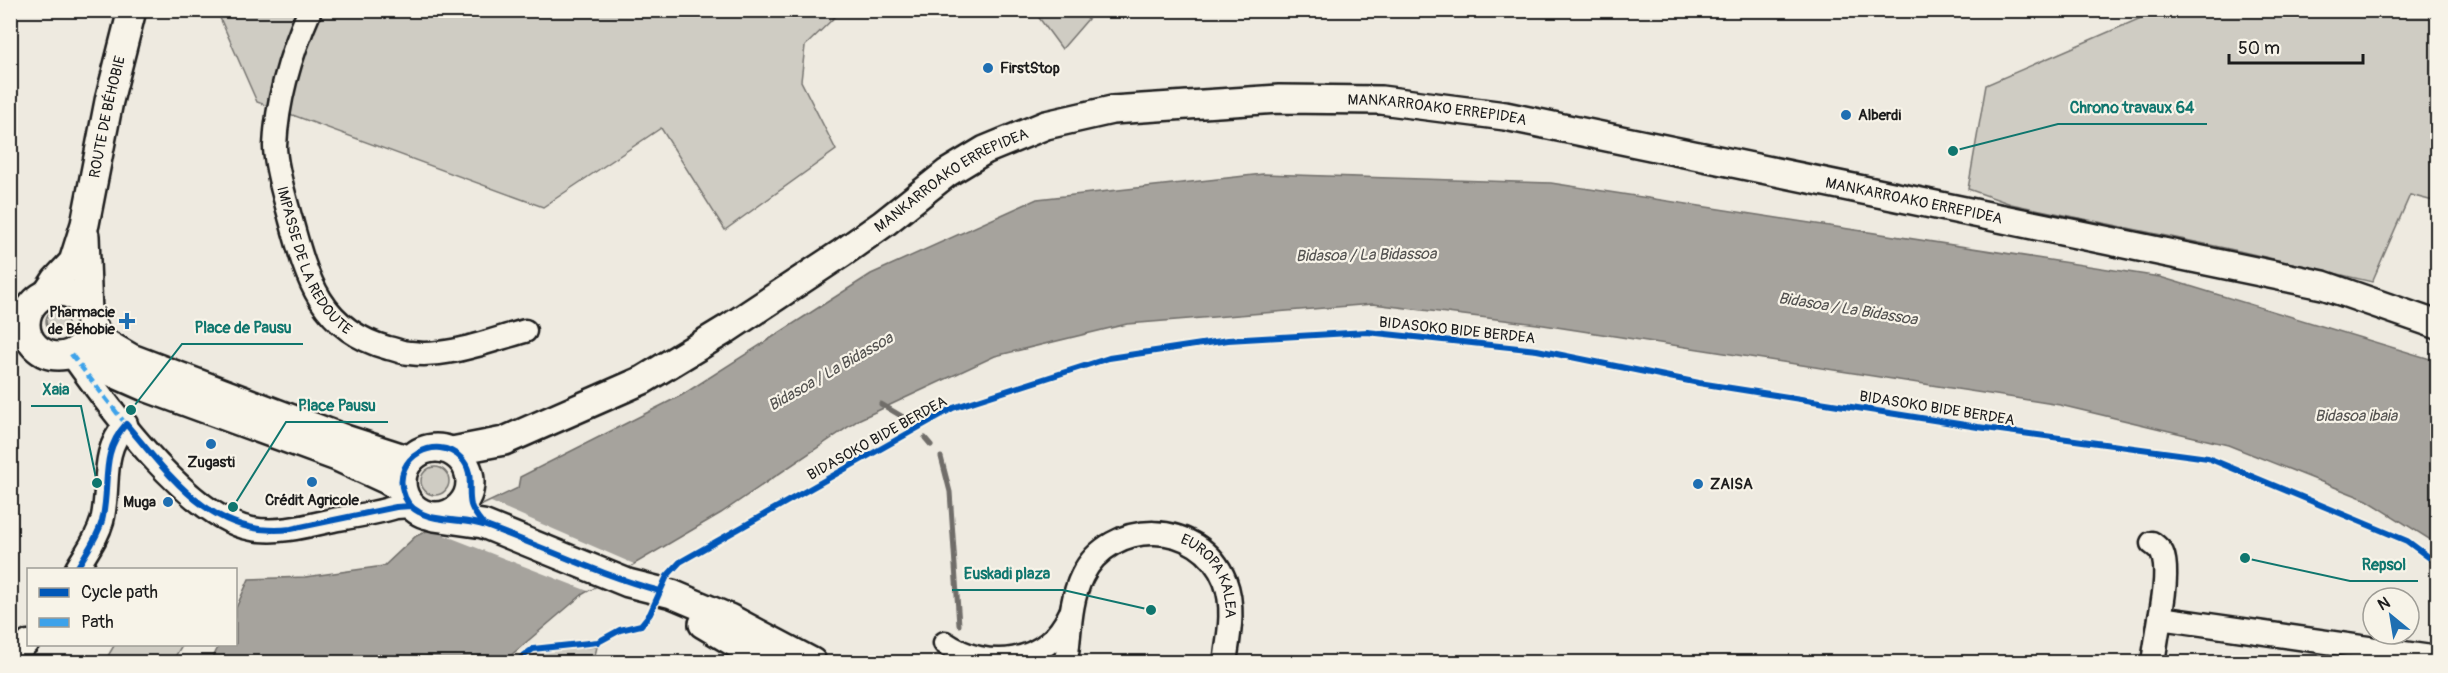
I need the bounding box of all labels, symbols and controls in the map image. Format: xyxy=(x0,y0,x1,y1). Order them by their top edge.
scale bar xyxy=(2229,27,2362,65)
text: 50 m xyxy=(2238,37,2280,60)
street label: ROUTE DE BÉHOBIE xyxy=(85,54,130,180)
place label: FirstStop xyxy=(1000,59,1060,78)
marker: FirstStop xyxy=(981,61,995,75)
callout: Chrono travaux 64 xyxy=(2058,90,2207,124)
street label: MANKARROAKO ERREPIDEA xyxy=(1347,91,1529,130)
text: Chrono travaux 64 xyxy=(2070,98,2195,118)
place label: Alberdi xyxy=(1858,106,1901,125)
marker: Alberdi xyxy=(1839,108,1853,122)
street label: MANKARROAKO ERREPIDEA xyxy=(871,124,1032,237)
street label: MANKARROAKO ERREPIDEA xyxy=(1824,173,2004,229)
street label: IMPASSE DE LA REDOUTE xyxy=(272,184,356,339)
water label: Bidasoa / La Bidassoa xyxy=(1296,244,1438,266)
water label: Bidasoa / La Bidassoa xyxy=(1777,288,1920,330)
place label: Pharmacie de Béhobie xyxy=(48,303,116,339)
callout: Place de Pausu xyxy=(182,310,303,344)
street label: BIDASOKO BIDE BERDEA xyxy=(1378,313,1536,348)
marker: Pharmacie de Béhobie xyxy=(120,314,134,328)
text: Place de Pausu xyxy=(194,318,292,338)
water label: Bidasoa / La Bidassoa xyxy=(765,327,898,416)
callout: Xaia xyxy=(31,372,81,406)
text: Xaia xyxy=(43,380,70,400)
street label: BIDASOKO BIDE BERDEA xyxy=(1858,387,2016,430)
callout: Place Pausu xyxy=(286,388,388,422)
street label: BIDASOKO BIDE BERDEA xyxy=(804,392,951,485)
text: Place Pausu xyxy=(298,396,376,416)
water label: Bidasoa ibaia xyxy=(2315,406,2399,426)
marker: Zugasti xyxy=(204,437,218,451)
place label: Zugasti xyxy=(187,453,235,472)
marker: Crédit Agricole xyxy=(305,475,319,489)
place label: ZAISA xyxy=(1710,475,1753,494)
marker: ZAISA xyxy=(1691,477,1705,491)
place label: Crédit Agricole xyxy=(265,491,360,510)
place label: Muga xyxy=(123,493,156,512)
marker: Muga xyxy=(161,495,175,509)
street label: EUROPA KALEA xyxy=(1178,530,1239,619)
callout: Repsol xyxy=(2350,547,2418,581)
text: Repsol xyxy=(2362,555,2406,575)
callout: Euskadi plaza xyxy=(952,556,1063,590)
text: Euskadi plaza xyxy=(964,564,1051,584)
legend xyxy=(27,568,237,646)
text: Cycle path xyxy=(81,581,158,604)
north arrow xyxy=(2361,586,2421,646)
text: N xyxy=(2374,592,2394,615)
text: Path xyxy=(81,611,114,634)

